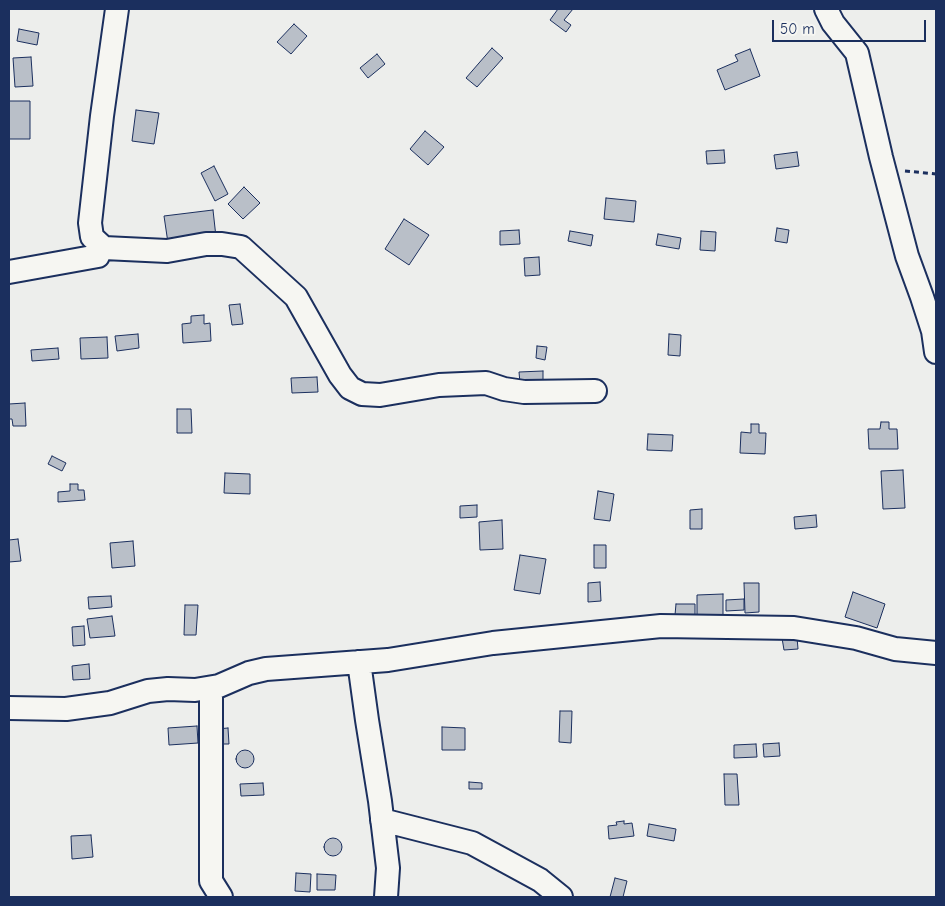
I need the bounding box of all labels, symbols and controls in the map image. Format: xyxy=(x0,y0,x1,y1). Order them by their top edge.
scale bar xyxy=(775,10,929,42)
text: 50 m xyxy=(780,20,815,38)

